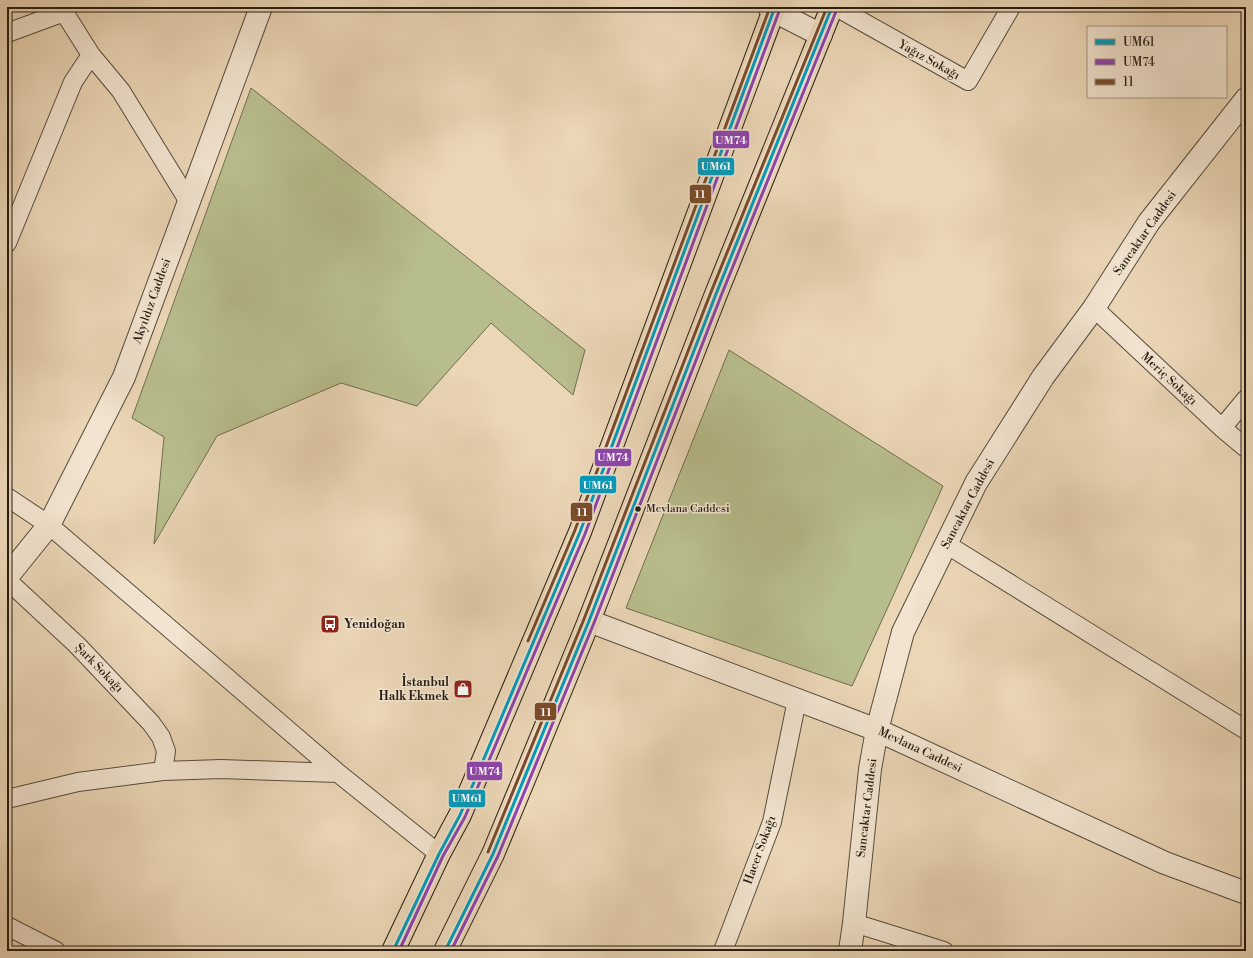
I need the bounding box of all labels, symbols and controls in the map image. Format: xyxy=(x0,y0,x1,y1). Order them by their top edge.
legend xyxy=(1087,26,1227,98)
text: UM61 xyxy=(1123,35,1155,50)
street label: Yağız Sokağı xyxy=(895,36,963,83)
text: UM74 xyxy=(1123,55,1155,70)
text: 11 xyxy=(1123,75,1135,90)
line badge: UM74 xyxy=(712,130,750,149)
text: UM74 xyxy=(715,134,747,148)
line badge: UM61 xyxy=(697,157,735,176)
text: UM61 xyxy=(701,160,732,174)
line badge: 11 xyxy=(689,184,712,204)
text: 11 xyxy=(695,188,706,202)
street label: Sancaktar Caddesi xyxy=(1110,188,1180,278)
street label: Akyıldız Caddesi xyxy=(129,256,174,347)
street label: Meriç Sokağı xyxy=(1138,349,1200,409)
line badge: UM74 xyxy=(594,448,632,467)
text: UM74 xyxy=(597,451,629,465)
street label: Sancaktar Caddesi xyxy=(938,456,998,552)
line badge: UM61 xyxy=(579,475,617,494)
text: UM61 xyxy=(583,479,614,493)
line badge: 11 xyxy=(570,502,593,522)
place label: Mevlana Caddesi xyxy=(646,502,730,516)
marker: Mevlana Caddesi xyxy=(633,504,643,514)
text: 11 xyxy=(577,506,588,520)
bus stop icon: Yenidoğan xyxy=(319,613,341,635)
place label: Yenidoğan xyxy=(344,617,406,632)
street label: Şark Sokağı xyxy=(72,640,126,696)
place label: İstanbul Halk Ekmek xyxy=(379,673,450,704)
shop icon: İstanbul Halk Ekmek xyxy=(452,678,474,700)
line badge: 11 xyxy=(534,702,557,721)
text: 11 xyxy=(541,706,552,720)
street label: Mevlana Caddesi xyxy=(876,724,964,776)
street label: Sancaktar Caddesi xyxy=(853,757,881,858)
line badge: UM74 xyxy=(466,761,503,781)
text: UM74 xyxy=(469,765,501,779)
line badge: UM61 xyxy=(448,789,486,808)
text: UM61 xyxy=(452,792,483,806)
street label: Hacer Sokağı xyxy=(741,814,779,886)

